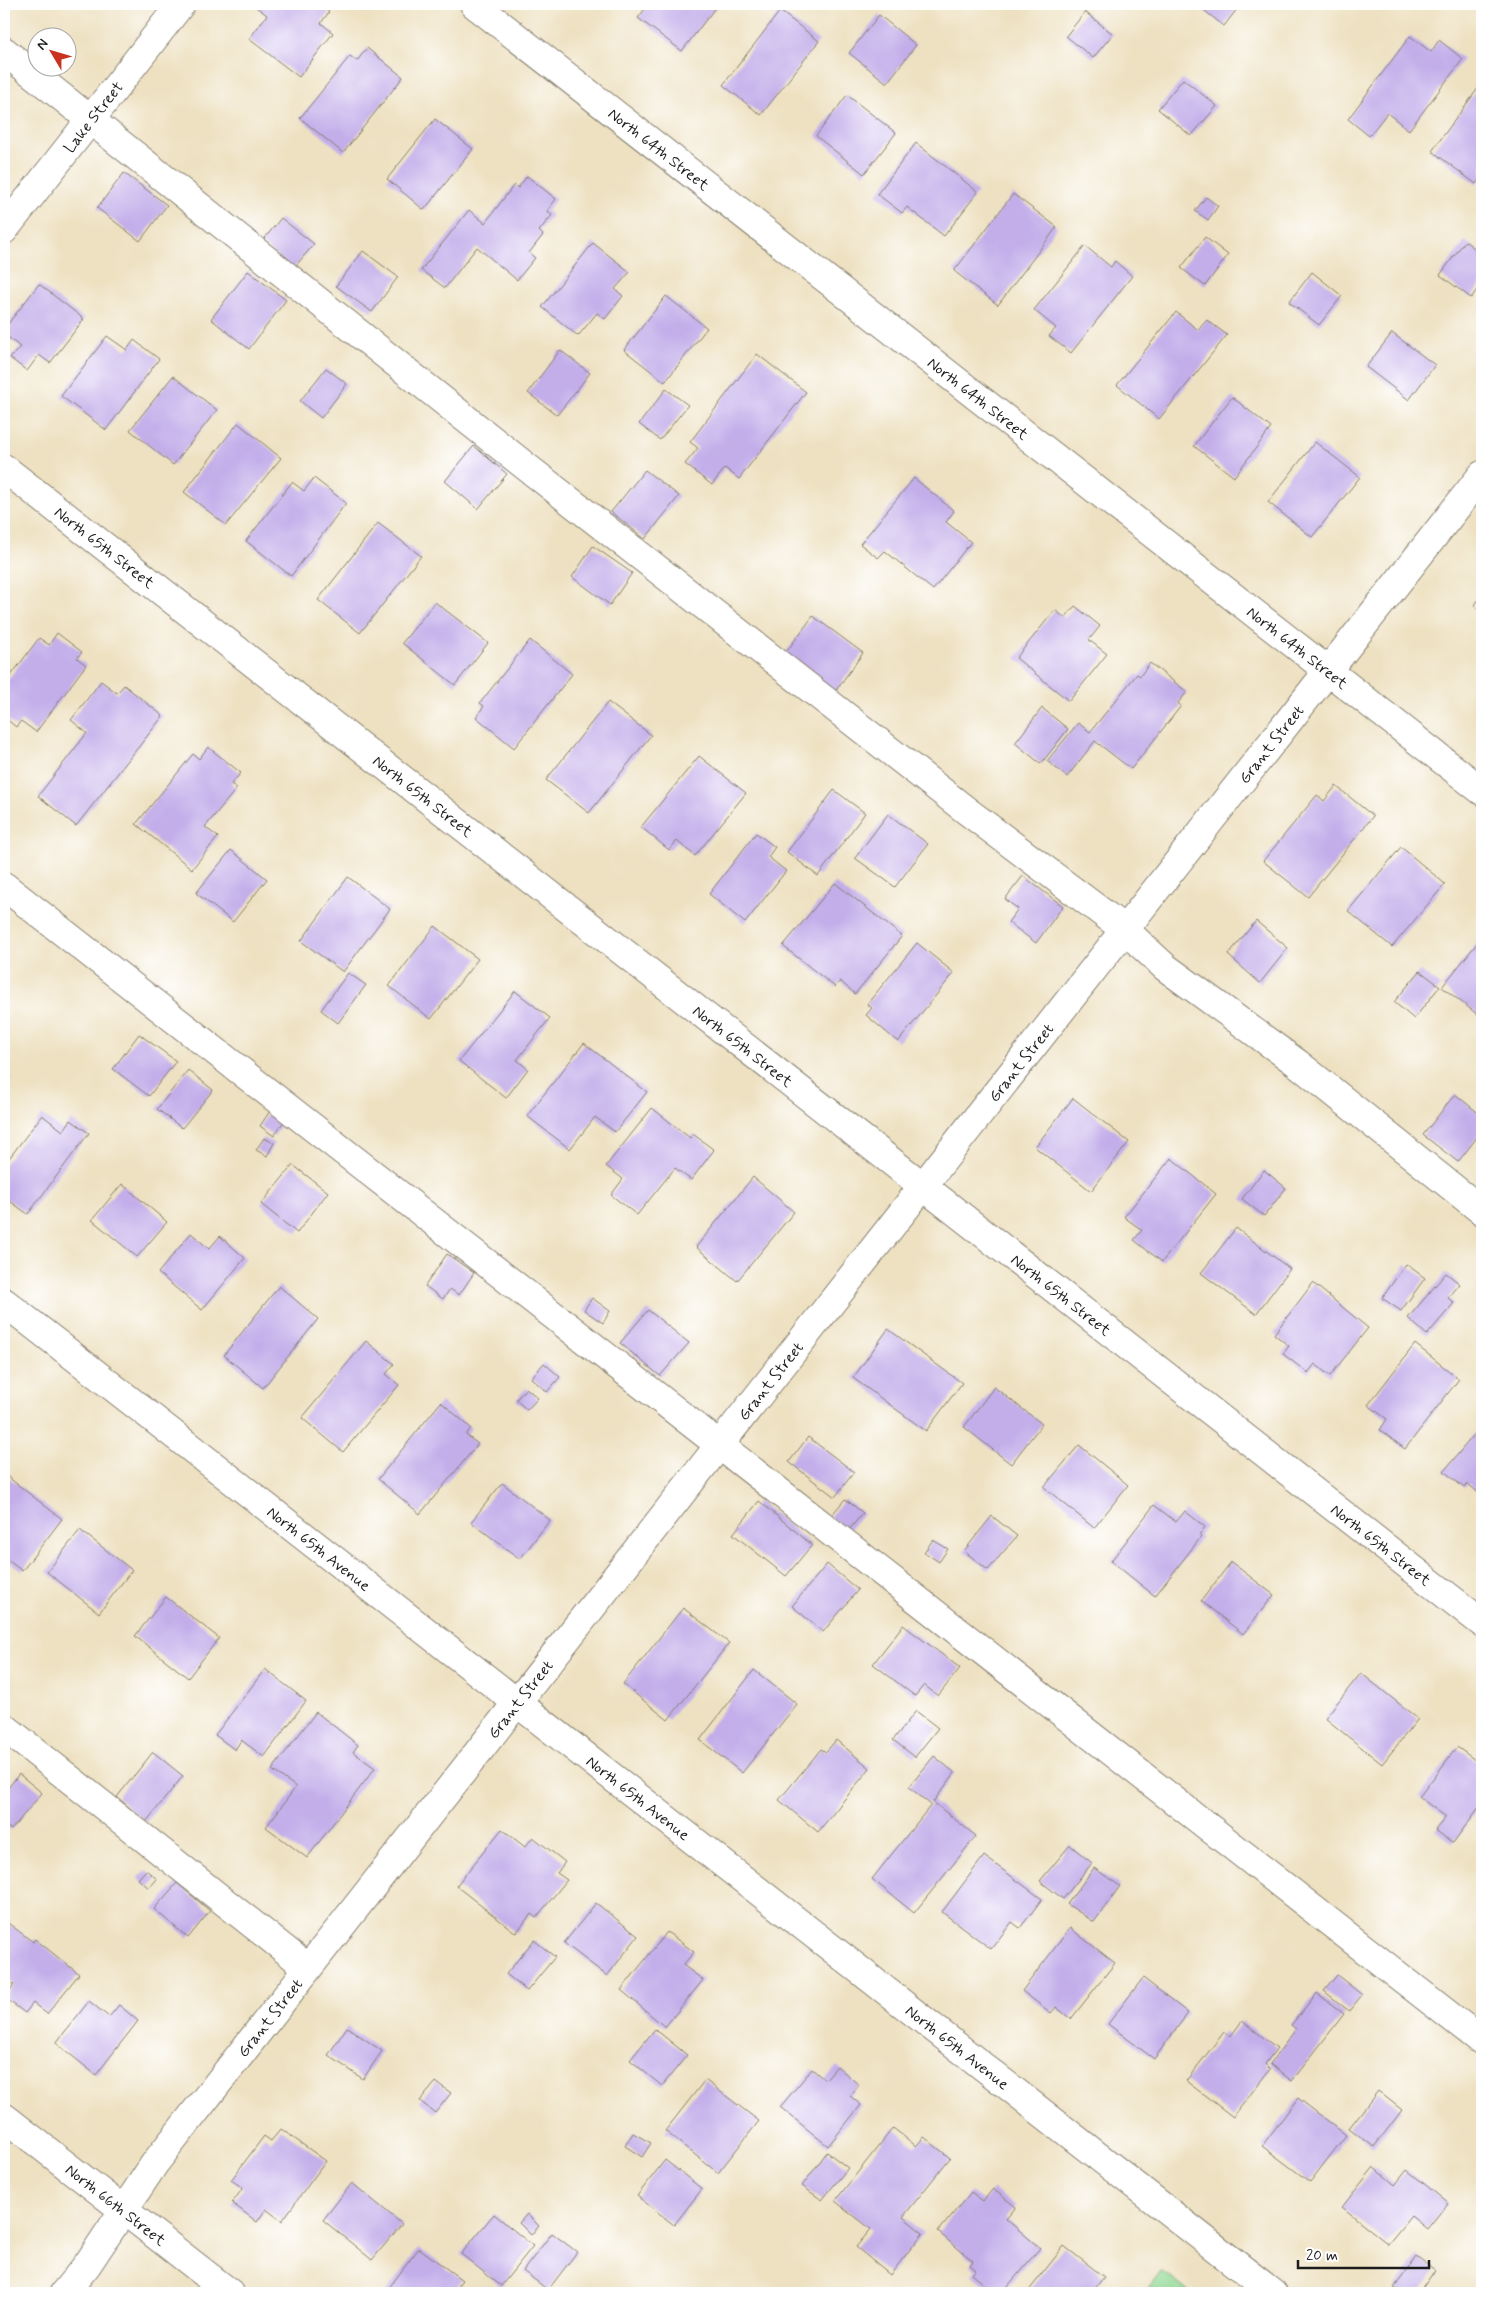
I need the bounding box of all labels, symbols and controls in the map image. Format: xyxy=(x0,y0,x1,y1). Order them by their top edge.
north arrow xyxy=(28,28,78,78)
text: N xyxy=(33,35,53,54)
street label: Lake Street xyxy=(59,77,129,158)
street label: North 64th Street xyxy=(603,104,714,196)
street label: North 64th Street xyxy=(923,353,1033,446)
street label: North 65th Street xyxy=(49,502,159,594)
street label: North 64th Street xyxy=(1242,602,1352,695)
street label: Grant Street xyxy=(1234,701,1309,788)
street label: North 65th Street xyxy=(368,751,477,843)
street label: North 65th Street xyxy=(688,1001,797,1093)
street label: Grant Street xyxy=(984,1020,1059,1107)
street label: North 65th Street xyxy=(1006,1250,1115,1342)
street label: Grant Street xyxy=(734,1338,809,1425)
street label: North 65th Street xyxy=(1326,1500,1435,1592)
street label: North 65th Avenue xyxy=(262,1502,375,1597)
street label: Grant Street xyxy=(484,1656,558,1744)
street label: North 65th Avenue xyxy=(581,1752,694,1846)
street label: Grant Street xyxy=(233,1975,308,2062)
street label: North 65th Avenue xyxy=(901,2001,1013,2095)
street label: North 66th Street xyxy=(60,2160,170,2252)
scale bar xyxy=(1298,2237,1430,2269)
text: 20 m xyxy=(1306,2246,1338,2266)

